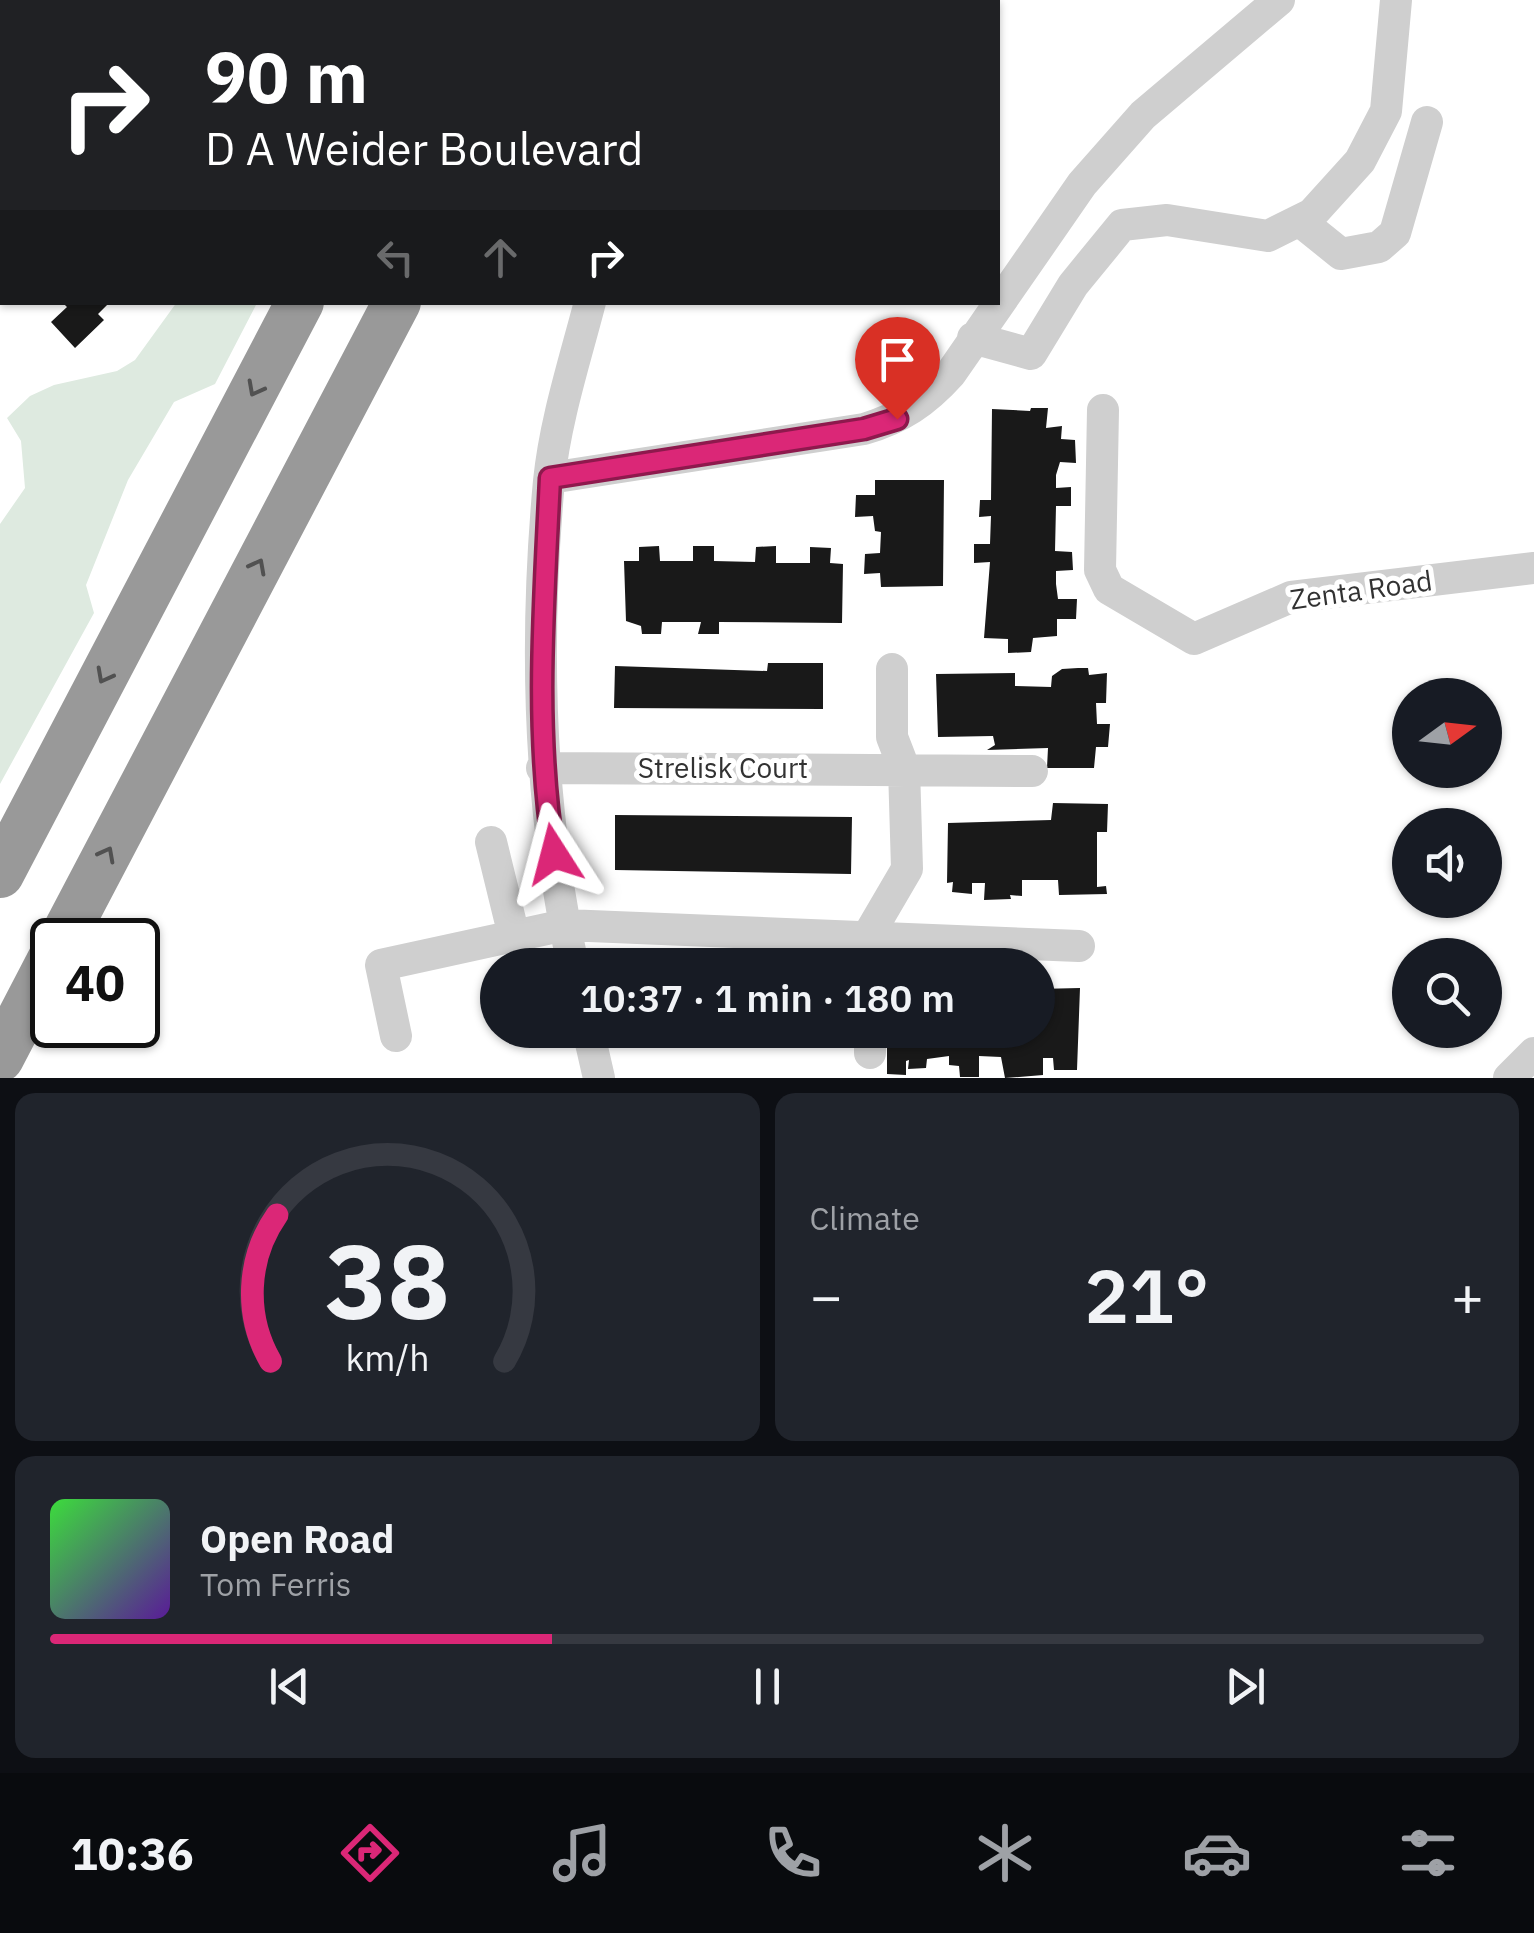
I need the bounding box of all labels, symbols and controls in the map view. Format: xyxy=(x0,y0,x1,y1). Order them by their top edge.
text: 90 m xyxy=(205,31,368,122)
icon: right xyxy=(40,40,170,170)
text: D A Weider Boulevard xyxy=(205,119,643,177)
icon: left xyxy=(368,230,423,285)
icon: ahead xyxy=(473,230,528,285)
icon: right xyxy=(578,230,633,285)
pin xyxy=(855,317,940,420)
icon: arrive xyxy=(870,332,925,387)
one-way arrow xyxy=(248,378,267,396)
one-way arrow xyxy=(246,558,265,576)
street label: Zenta Road xyxy=(1287,561,1434,618)
one-way arrow xyxy=(96,666,116,684)
north arrow xyxy=(1392,678,1502,788)
map controls xyxy=(1392,678,1502,1048)
street label: Strelisk Court xyxy=(638,749,808,786)
position arrow xyxy=(502,802,606,906)
button: sound xyxy=(1392,808,1502,918)
one-way arrow xyxy=(95,846,114,864)
speed limit sign: 40 xyxy=(30,918,160,1048)
button: search xyxy=(1392,938,1502,1048)
text: 10:37 · 1 min · 180 m xyxy=(580,973,955,1022)
text: Climate xyxy=(810,1197,920,1239)
text: 38 xyxy=(325,1212,450,1348)
text: 21° xyxy=(1084,1246,1209,1344)
text: − xyxy=(810,1260,843,1331)
text: + xyxy=(1451,1260,1484,1331)
text: km/h xyxy=(345,1334,429,1381)
text: Open Road xyxy=(200,1514,394,1563)
text: Tom Ferris xyxy=(200,1563,351,1605)
icon: previous xyxy=(262,1659,317,1714)
icon: pause xyxy=(740,1659,795,1714)
icon: next xyxy=(1218,1659,1273,1714)
icon: directions xyxy=(335,1818,405,1888)
icon: music xyxy=(547,1818,617,1888)
icon: phone xyxy=(758,1818,828,1888)
icon: climate xyxy=(970,1818,1040,1888)
icon: car xyxy=(1182,1818,1252,1888)
icon: filters xyxy=(1393,1818,1463,1888)
text: 10:36 xyxy=(71,1824,194,1882)

